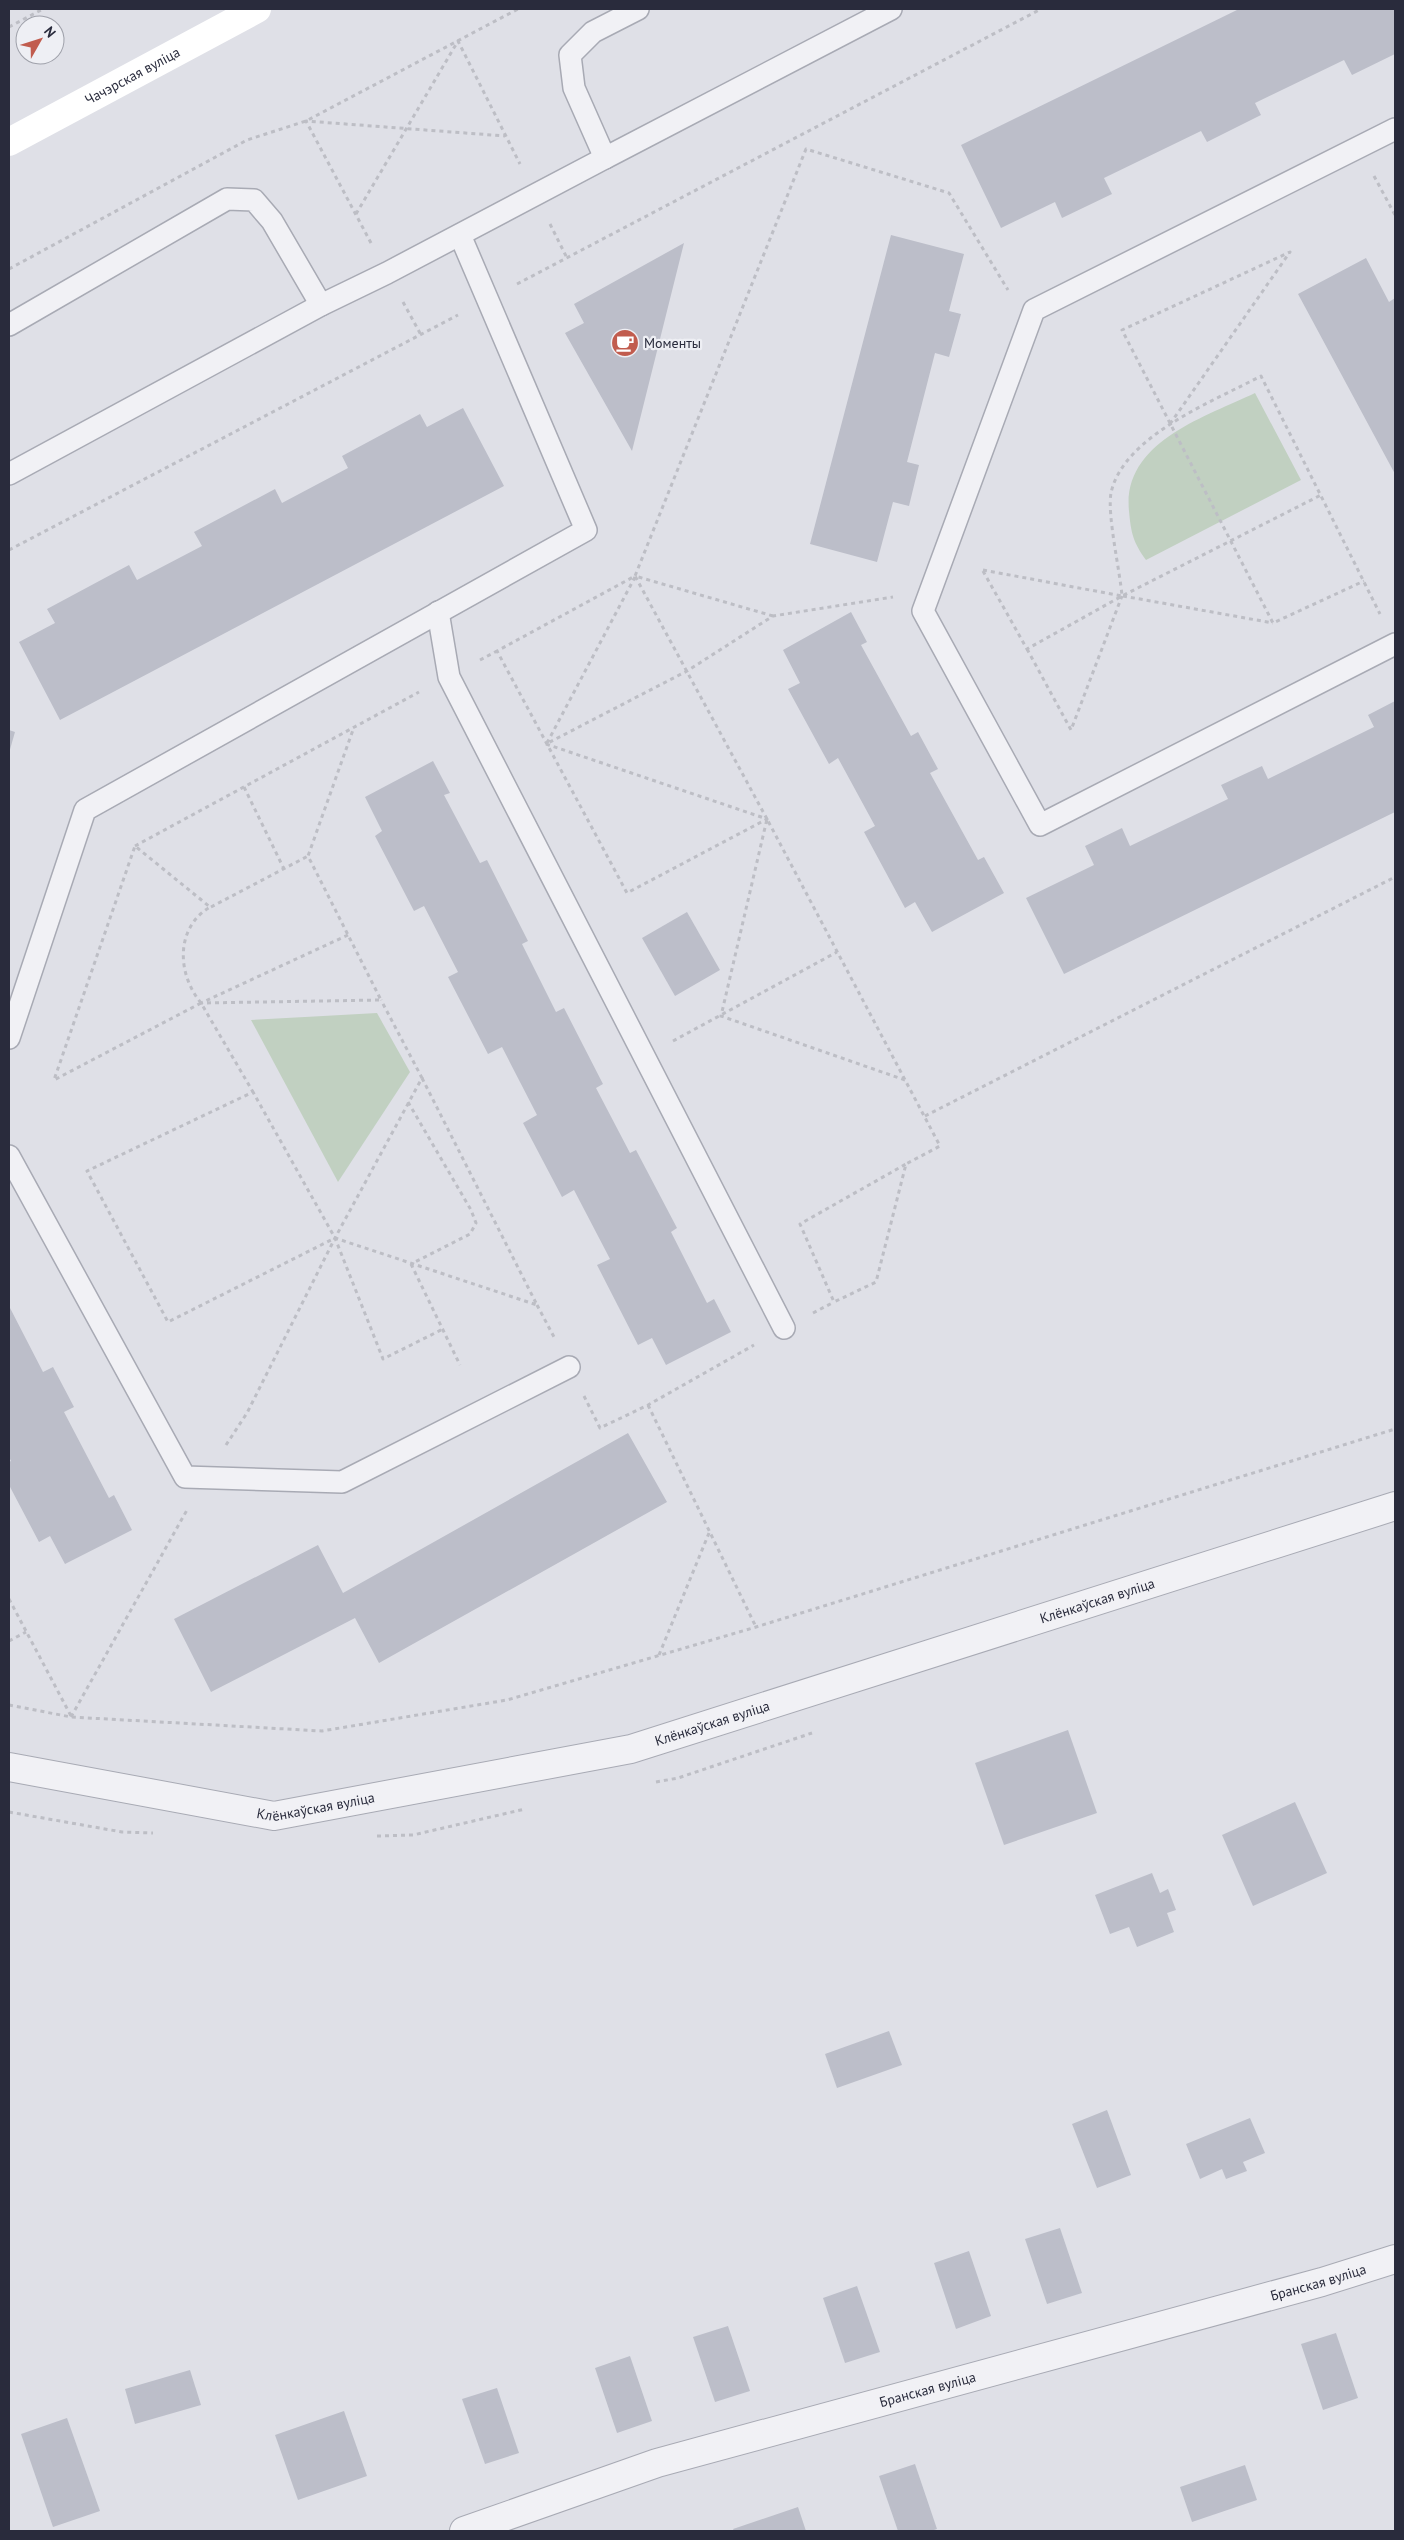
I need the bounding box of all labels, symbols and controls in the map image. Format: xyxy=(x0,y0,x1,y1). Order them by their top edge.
north arrow xyxy=(15,15,65,65)
text: N xyxy=(40,23,60,41)
street label: Чачэрская вуліца xyxy=(82,43,183,109)
cafe icon: Моменты xyxy=(610,328,640,358)
place label: Моменты xyxy=(644,334,701,352)
street label: Клёнкаўская вуліца xyxy=(1038,1574,1157,1627)
street label: Клёнкаўская вуліца xyxy=(653,1696,772,1750)
street label: Клёнкаўская вуліца xyxy=(255,1788,376,1825)
street label: Бранская вуліца xyxy=(1268,2260,1368,2305)
street label: Бранская вуліца xyxy=(877,2368,978,2411)

